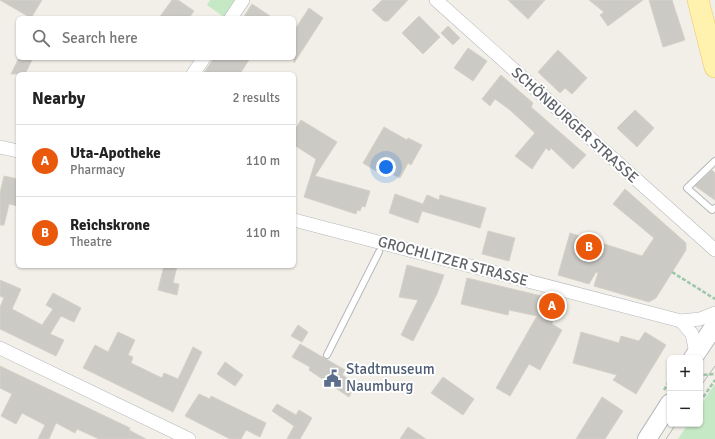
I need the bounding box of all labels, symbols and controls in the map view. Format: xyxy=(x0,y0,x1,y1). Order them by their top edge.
search box xyxy=(16,16,296,60)
icon: search xyxy=(30,27,52,49)
text: Search here xyxy=(62,29,138,47)
street label: SCHÖNBURGER STRASSE xyxy=(508,63,642,187)
text: Nearby xyxy=(32,88,85,109)
text: 2 results xyxy=(232,90,280,106)
text: Uta-Apotheke xyxy=(70,144,161,162)
text: A xyxy=(41,153,49,169)
text: 110 m xyxy=(246,153,280,169)
your location xyxy=(376,157,396,177)
text: Pharmacy xyxy=(70,162,125,178)
text: Reichskrone xyxy=(70,216,150,234)
text: B xyxy=(41,225,49,241)
text: 110 m xyxy=(246,225,280,241)
street label: GROCHLITZER STRASSE xyxy=(376,232,530,290)
pin: B xyxy=(576,232,602,262)
text: Theatre xyxy=(70,234,112,250)
pin: A xyxy=(539,291,565,321)
map controls xyxy=(667,355,703,427)
button: + xyxy=(667,355,703,391)
place label: Stadtmuseum Naumburg xyxy=(346,360,435,395)
public building icon: Stadtmuseum Naumburg xyxy=(323,368,343,388)
button: − xyxy=(667,391,703,427)

